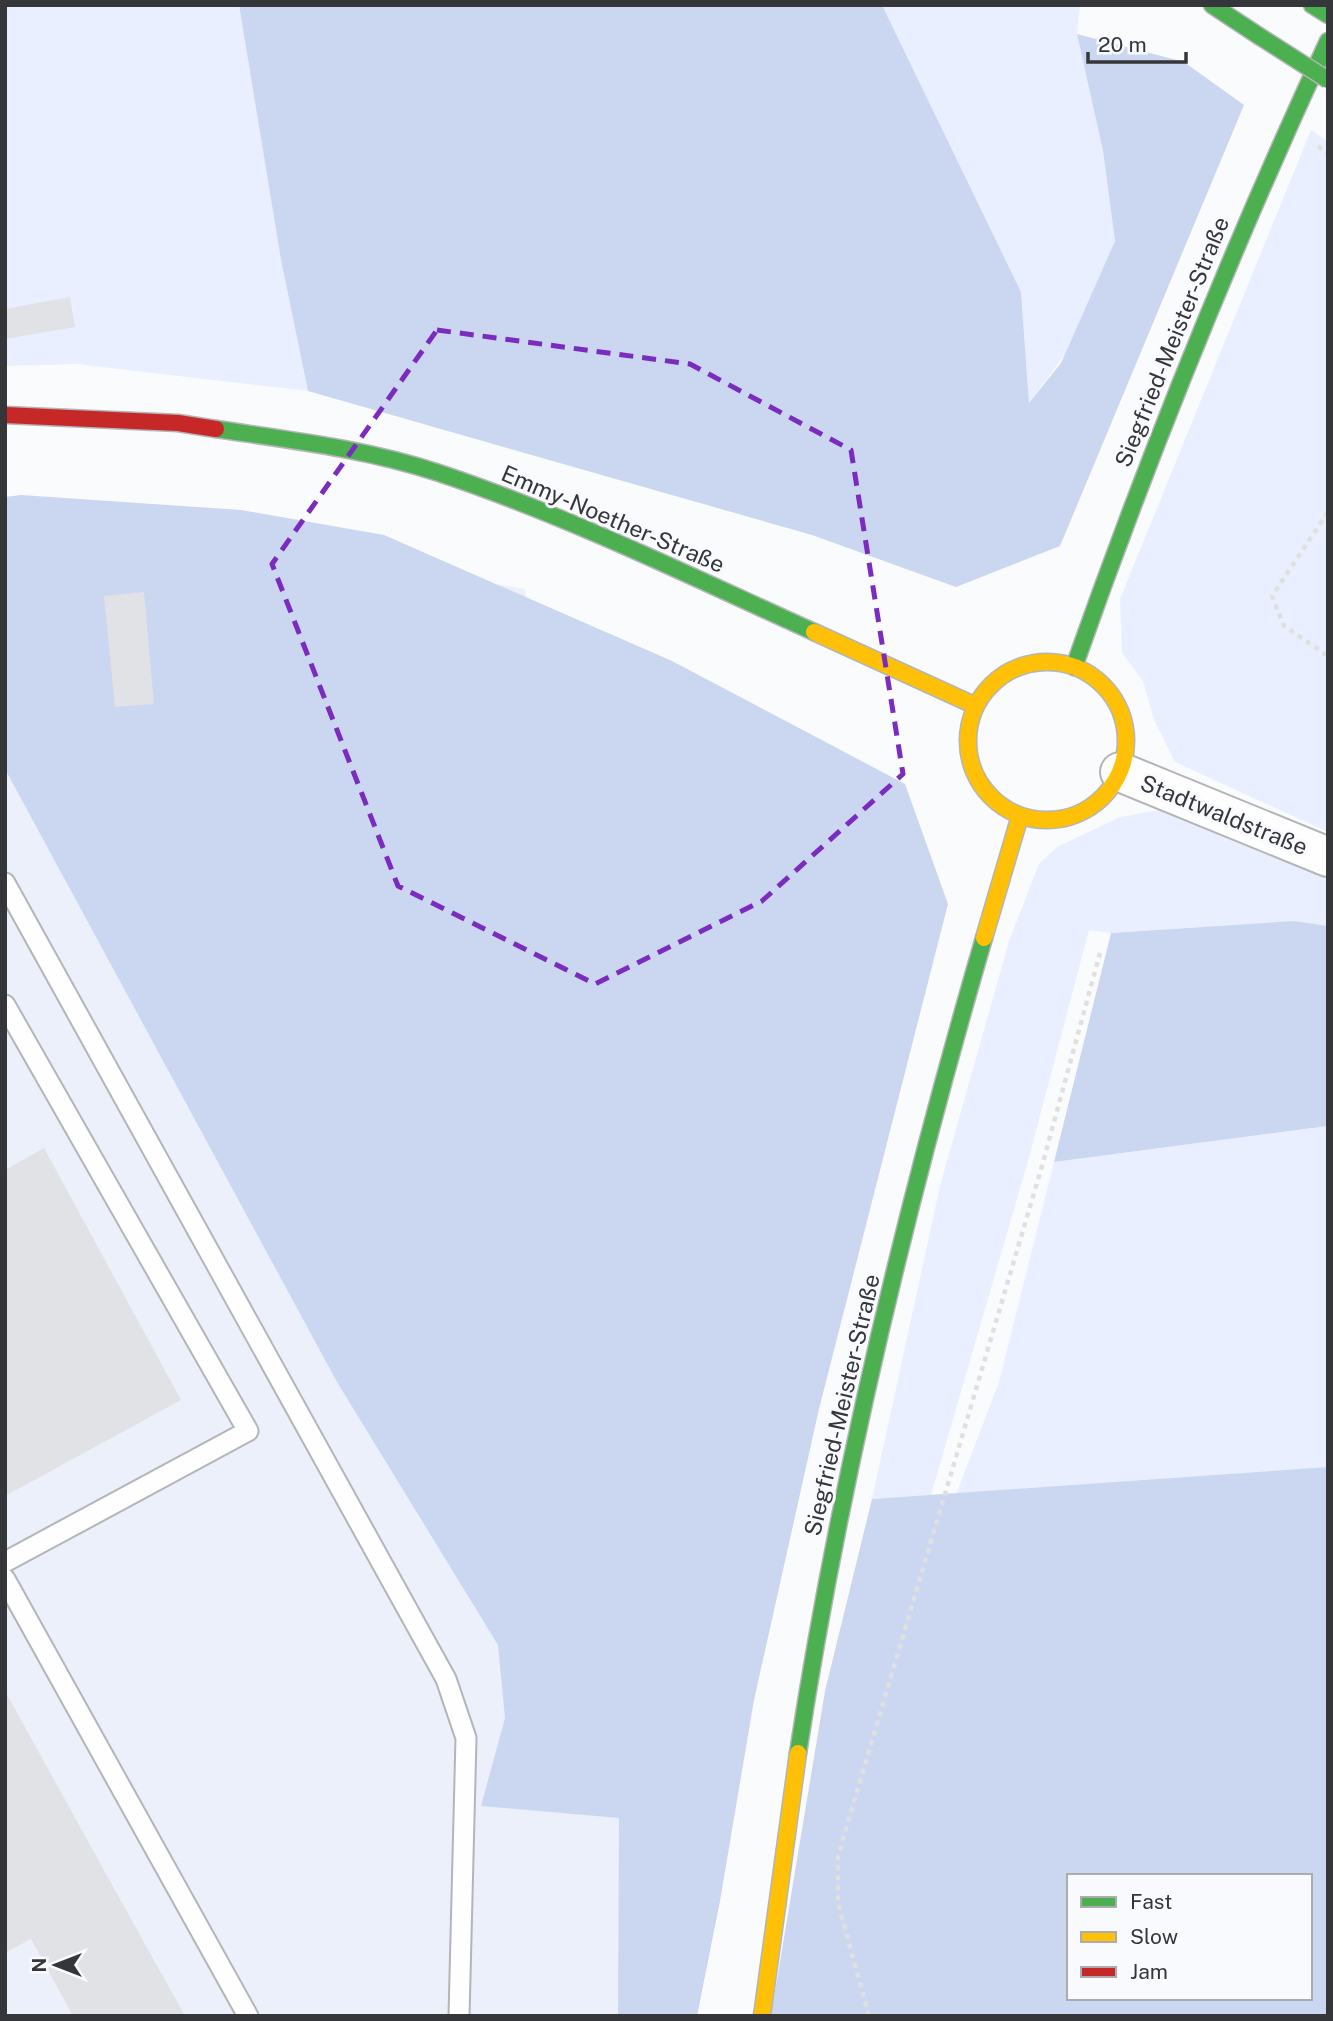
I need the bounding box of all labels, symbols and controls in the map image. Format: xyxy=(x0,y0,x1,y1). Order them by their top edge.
scale bar xyxy=(1088,21,1186,65)
text: 20 m xyxy=(1098,32,1147,57)
street label: Siegfried-Meister-Straße xyxy=(1109,213,1234,471)
street label: Emmy-Noether-Straße xyxy=(497,459,729,578)
street label: Stadtwaldstraße xyxy=(1137,769,1312,860)
street label: Siegfried-Meister-Straße xyxy=(798,1271,885,1538)
legend xyxy=(1067,1874,1312,2000)
text: Fast xyxy=(1130,1889,1172,1914)
text: Slow xyxy=(1130,1924,1178,1949)
north arrow xyxy=(21,1930,91,2000)
text: N xyxy=(28,1958,50,1972)
text: Jam xyxy=(1130,1959,1168,1984)

